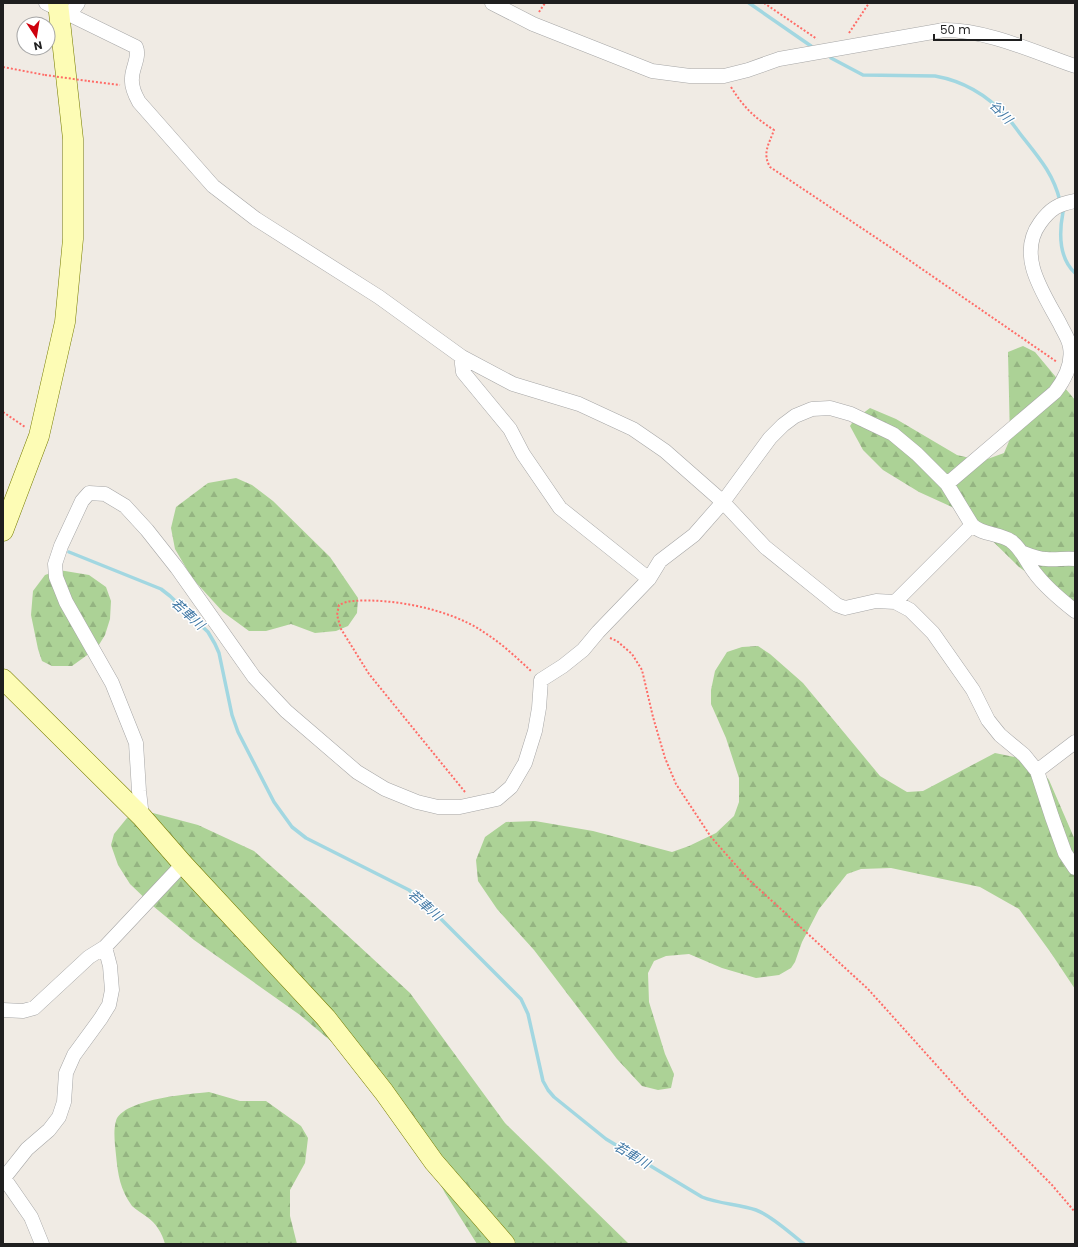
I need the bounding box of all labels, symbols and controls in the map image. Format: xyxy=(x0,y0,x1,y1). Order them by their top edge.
north arrow xyxy=(16,16,56,56)
scale bar xyxy=(934,16,1021,42)
text: 50 m xyxy=(940,21,971,38)
text: N xyxy=(32,37,44,54)
water label: 谷川 xyxy=(985,96,1018,129)
water label: 若車川 xyxy=(167,594,210,635)
water label: 若車川 xyxy=(404,885,447,926)
water label: 若車川 xyxy=(610,1137,655,1174)

